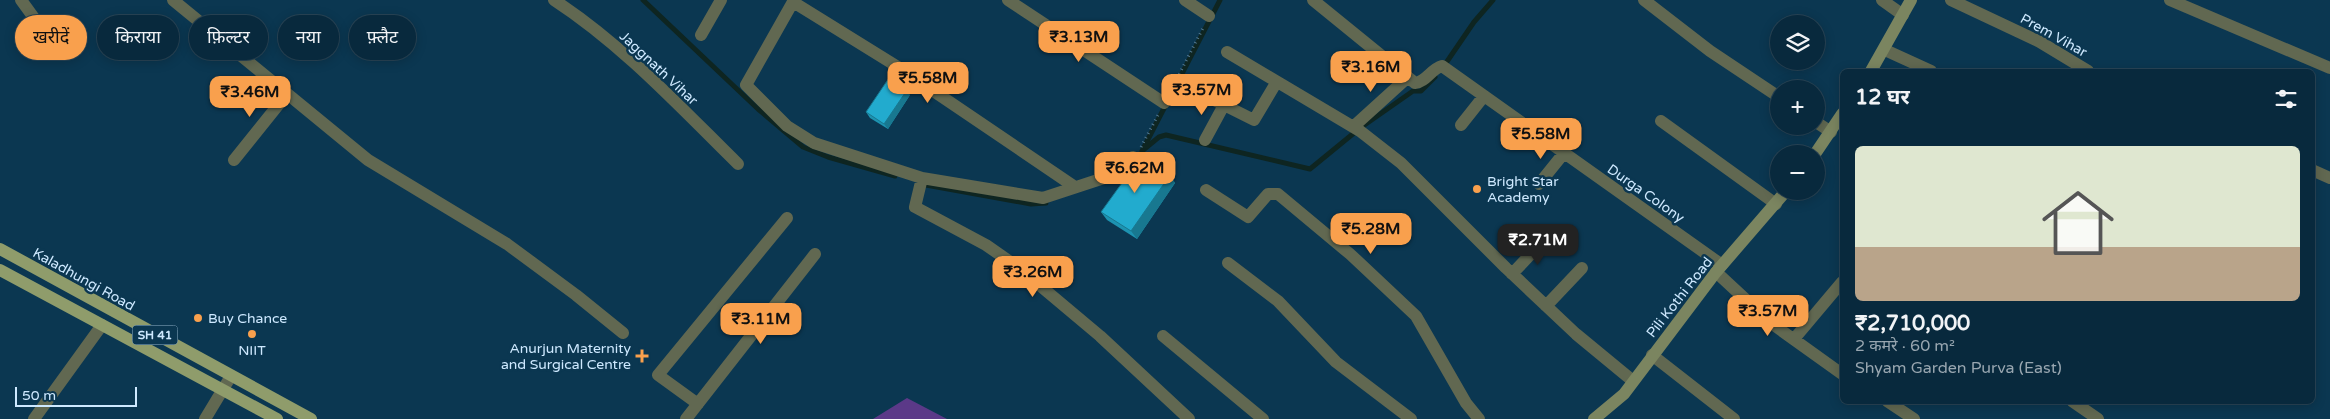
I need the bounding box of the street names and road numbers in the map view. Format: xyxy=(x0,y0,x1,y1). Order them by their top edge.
street label: Prem Vihar xyxy=(2017,10,2091,61)
street label: Jaggnath Vihar xyxy=(616,28,702,109)
street label: Durga Colony xyxy=(1604,161,1688,227)
street label: Kaladhungi Road xyxy=(30,244,138,315)
street label: Pili Kothi Road xyxy=(1643,254,1716,341)
road number: SH 41 xyxy=(132,326,178,344)

